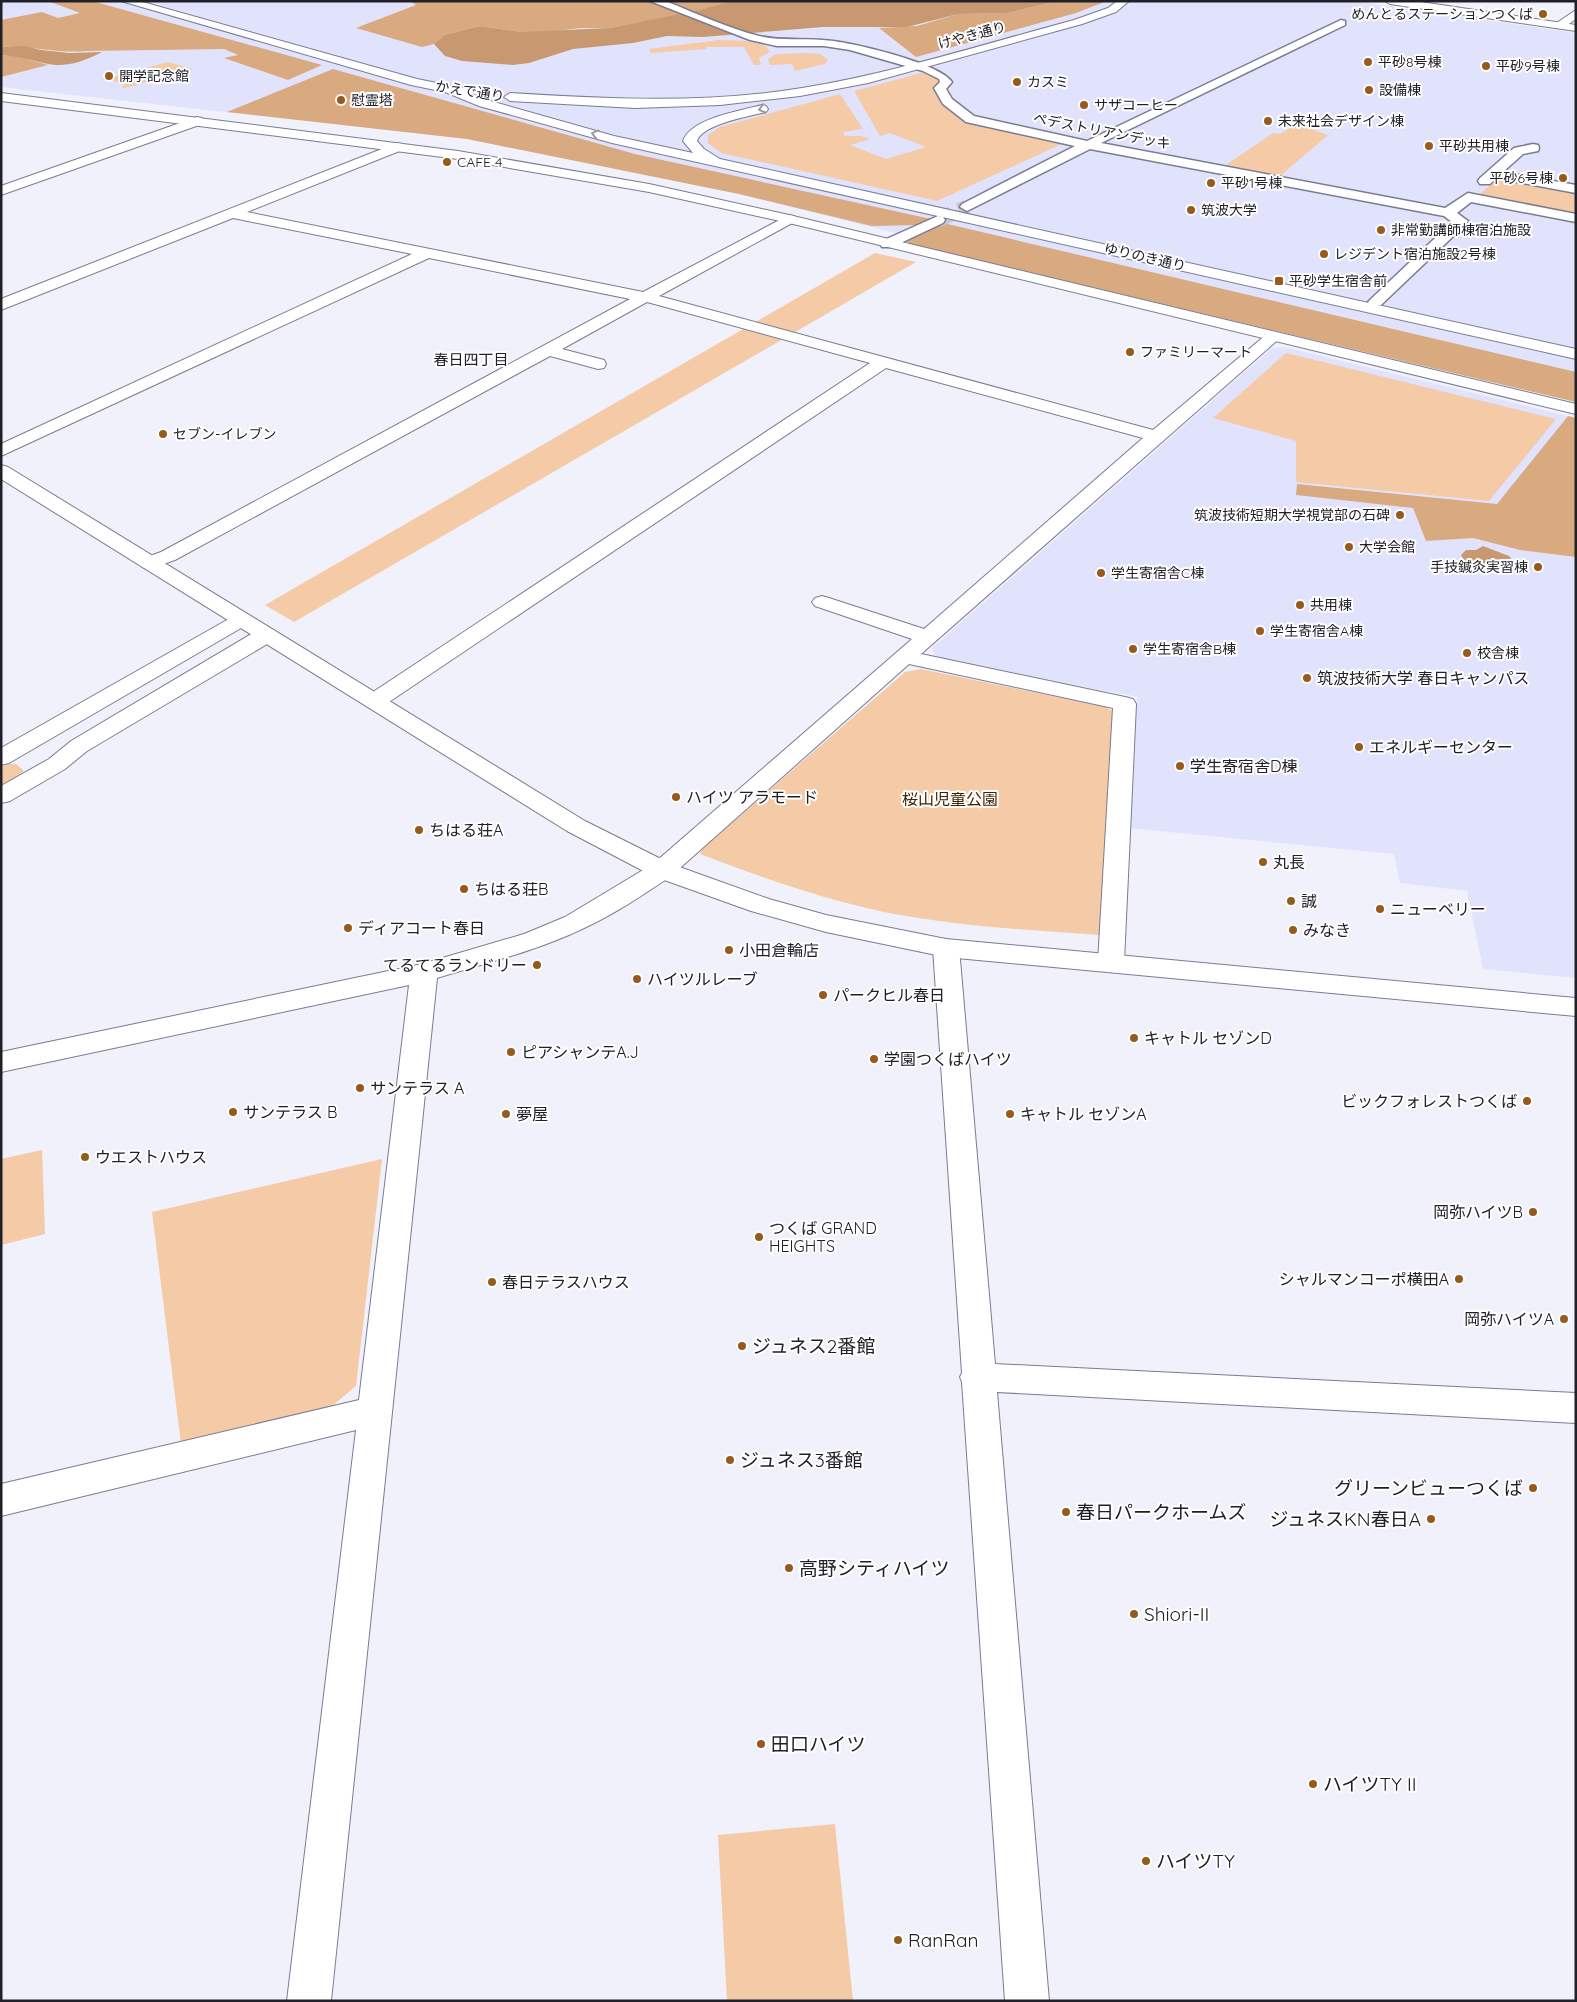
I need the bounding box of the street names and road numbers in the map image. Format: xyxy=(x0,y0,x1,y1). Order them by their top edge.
street label: けやき通り xyxy=(936,17,1008,53)
street label: かえで通り xyxy=(434,77,506,105)
street label: ペデストリアンデッキ xyxy=(1032,109,1172,153)
street label: ゆりのき通り xyxy=(1102,239,1188,275)

